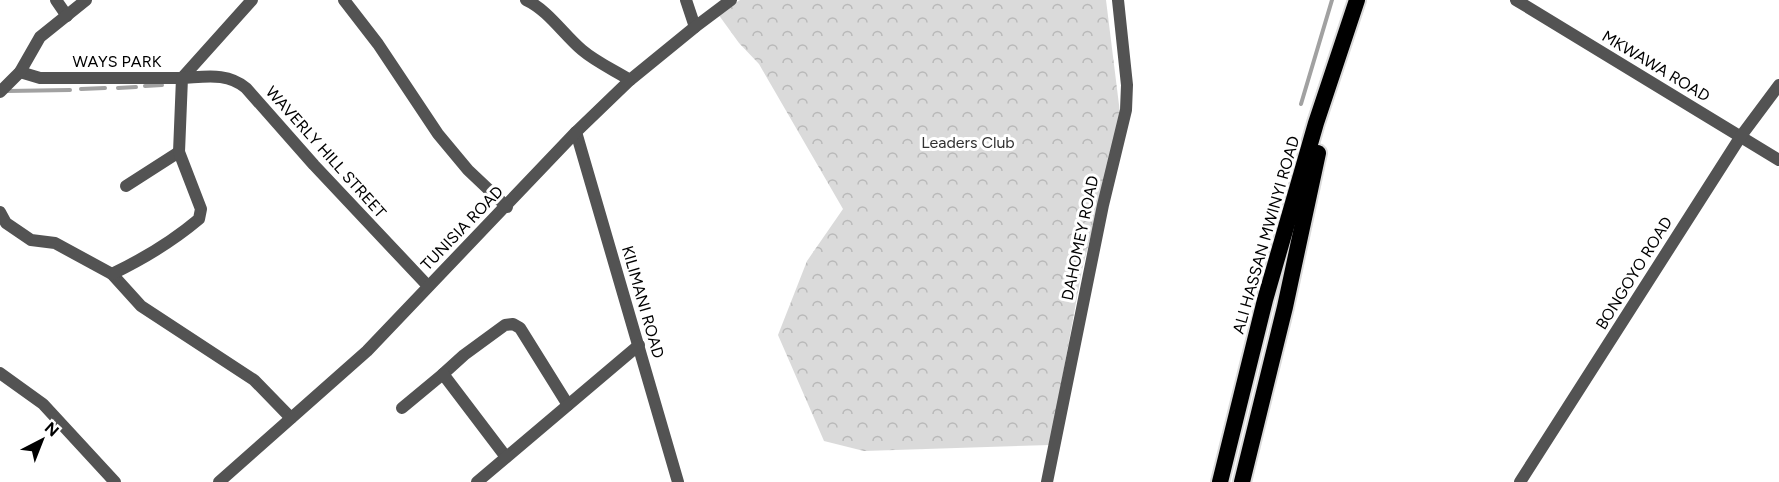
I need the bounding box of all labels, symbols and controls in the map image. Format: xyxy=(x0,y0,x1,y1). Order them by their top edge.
street label: MKWAWA ROAD xyxy=(1599,26,1713,106)
street label: WAYS PARK xyxy=(73,52,162,71)
street label: WAVERLY HILL STREET xyxy=(262,82,390,222)
park label: Leaders Club xyxy=(921,133,1015,152)
street label: ALI HASSAN MWINYI ROAD xyxy=(1229,134,1303,336)
street label: DAHOMEY ROAD xyxy=(1057,174,1103,302)
street label: TUNISIA ROAD xyxy=(417,182,507,274)
street label: BONGOYO ROAD xyxy=(1592,213,1676,333)
street label: KILIMANI ROAD xyxy=(618,244,668,360)
north arrow xyxy=(12,410,72,470)
text: N xyxy=(41,418,63,440)

